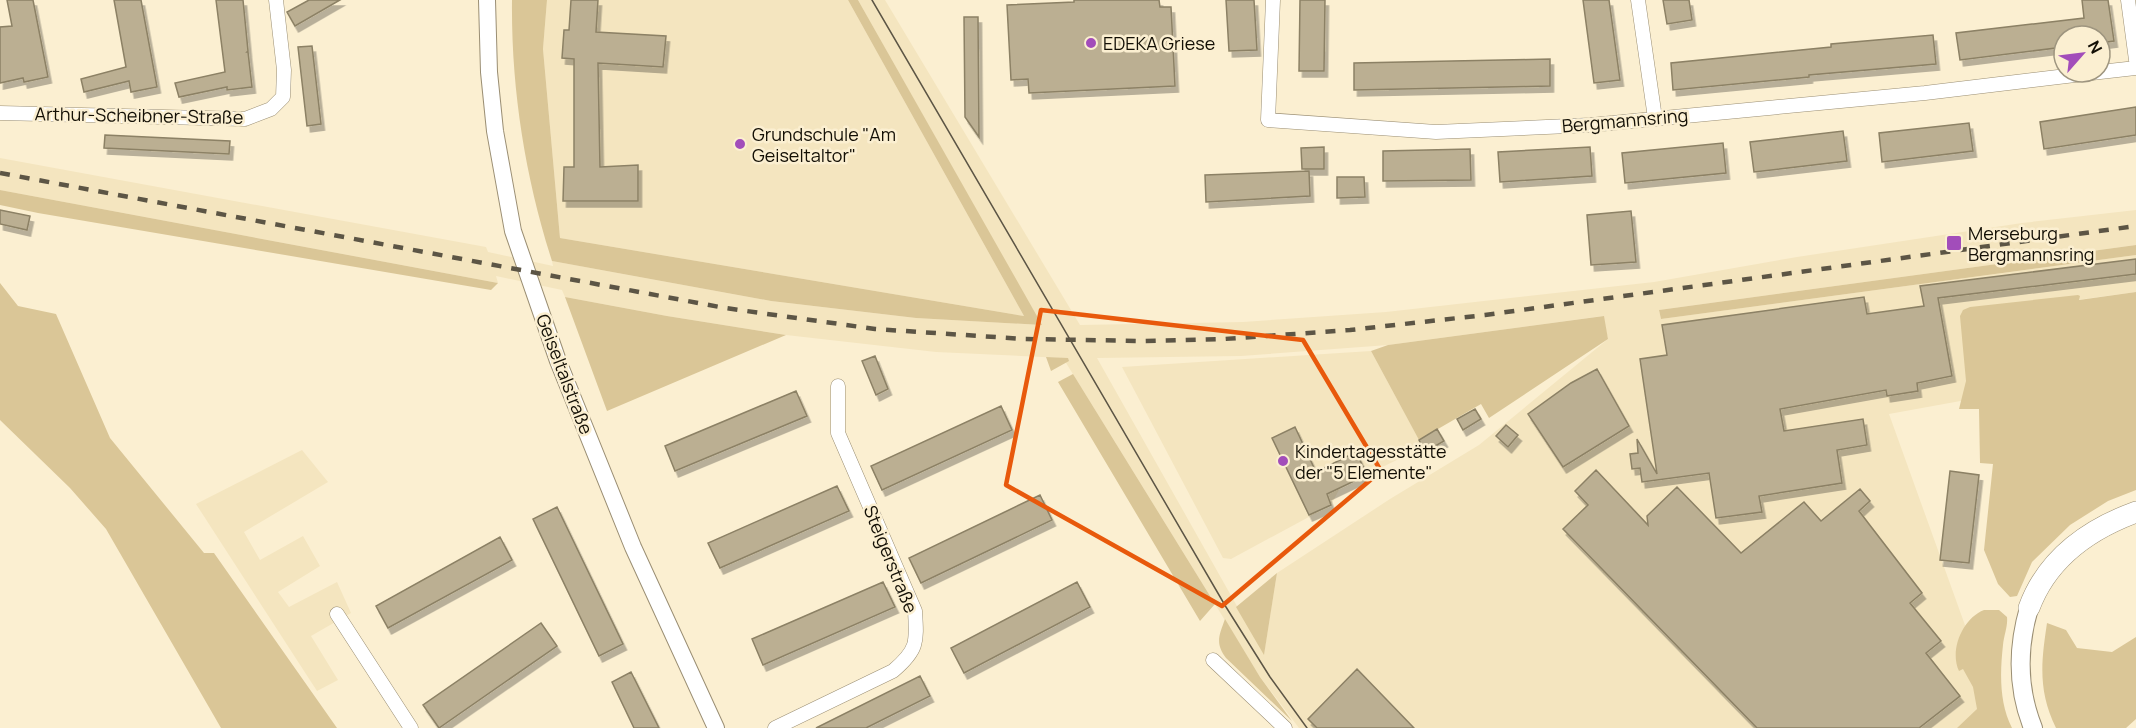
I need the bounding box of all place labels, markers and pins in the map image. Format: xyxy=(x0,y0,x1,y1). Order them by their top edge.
place label: EDEKA Griese xyxy=(1103,31,1215,55)
marker: EDEKA Griese xyxy=(1084,36,1098,50)
place label: Grundschule "Am Geiseltaltor" xyxy=(752,122,896,167)
marker: Grundschule "Am Geiseltaltor" xyxy=(733,137,747,151)
place label: Merseburg Bergmannsring xyxy=(1968,221,2094,266)
marker: Merseburg Bergmannsring xyxy=(1945,234,1963,252)
place label: Kindertagesstätte der "5 Elemente" xyxy=(1295,439,1447,484)
marker: Kindertagesstätte der "5 Elemente" xyxy=(1276,454,1290,468)

